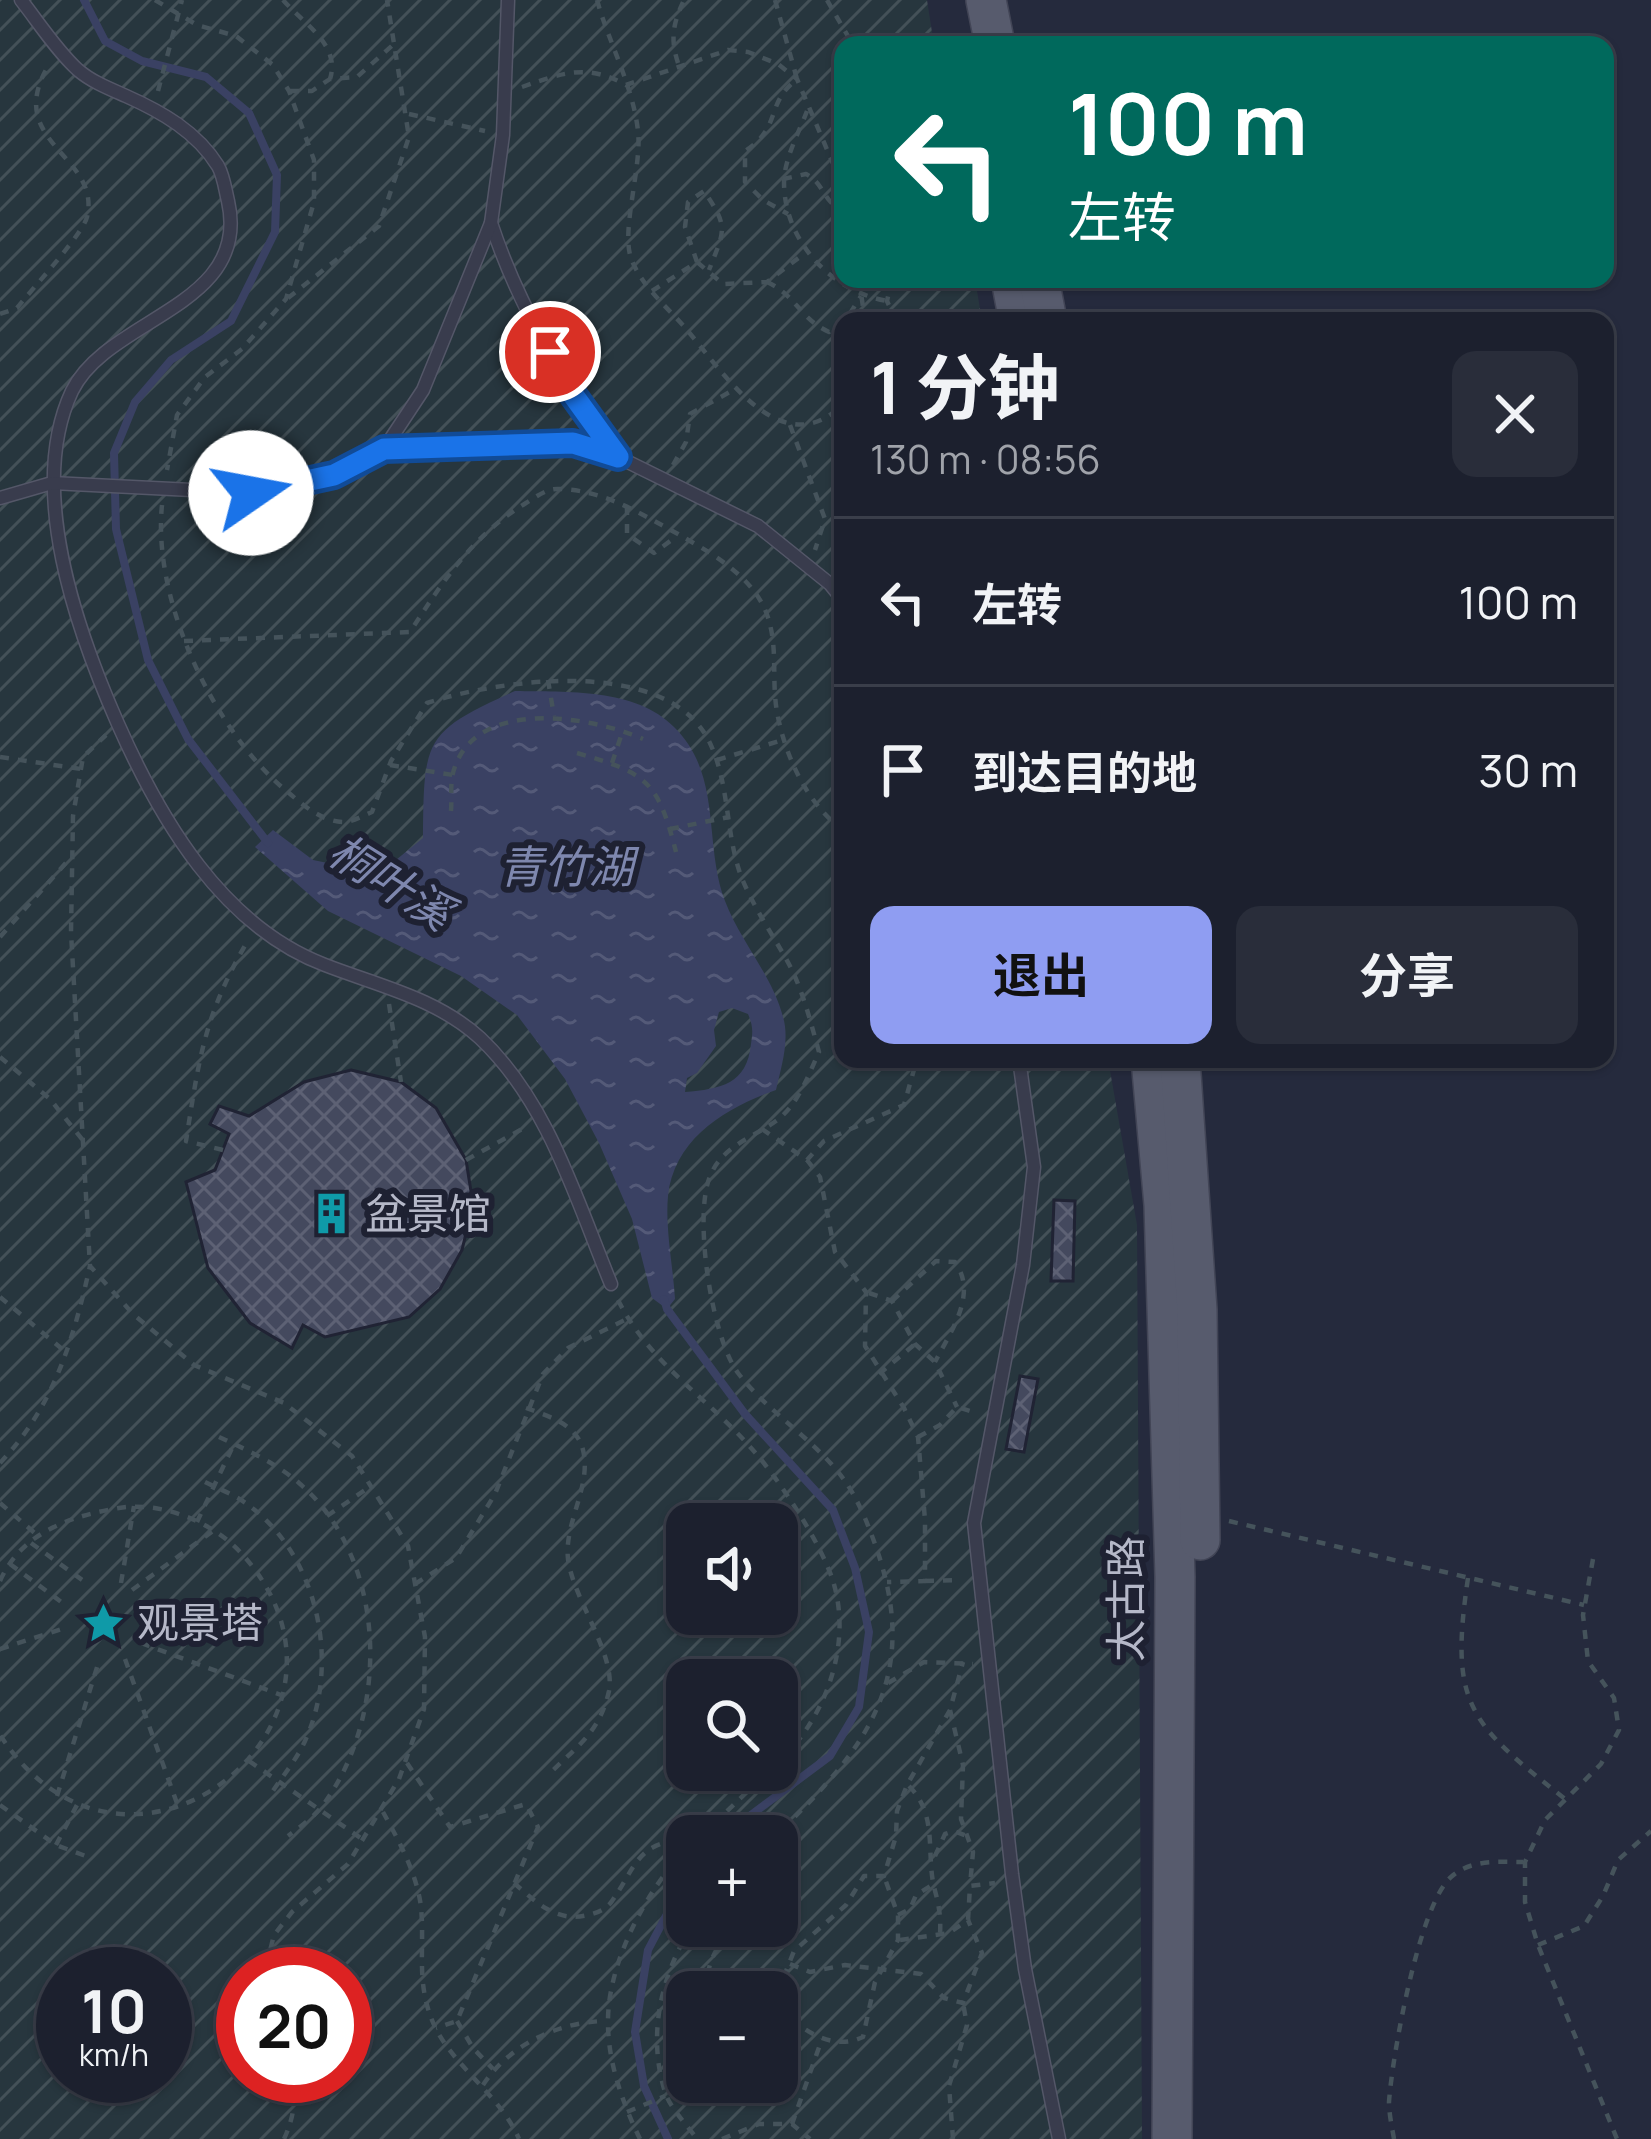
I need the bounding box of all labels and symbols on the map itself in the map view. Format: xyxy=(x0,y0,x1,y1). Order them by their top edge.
pin xyxy=(499,301,601,403)
position arrow xyxy=(188,430,314,556)
water label: 桐叶溪 xyxy=(318,819,469,945)
water label: 青竹湖 xyxy=(498,835,639,897)
place label: 盆景馆 xyxy=(365,1184,491,1242)
building icon: 盆景馆 xyxy=(308,1191,354,1237)
street label: 太古路 xyxy=(1096,1536,1154,1662)
place label: 观景塔 xyxy=(137,1593,263,1651)
place icon: 观景塔 xyxy=(80,1600,126,1646)
speed limit sign: 20 xyxy=(216,1947,372,2103)

